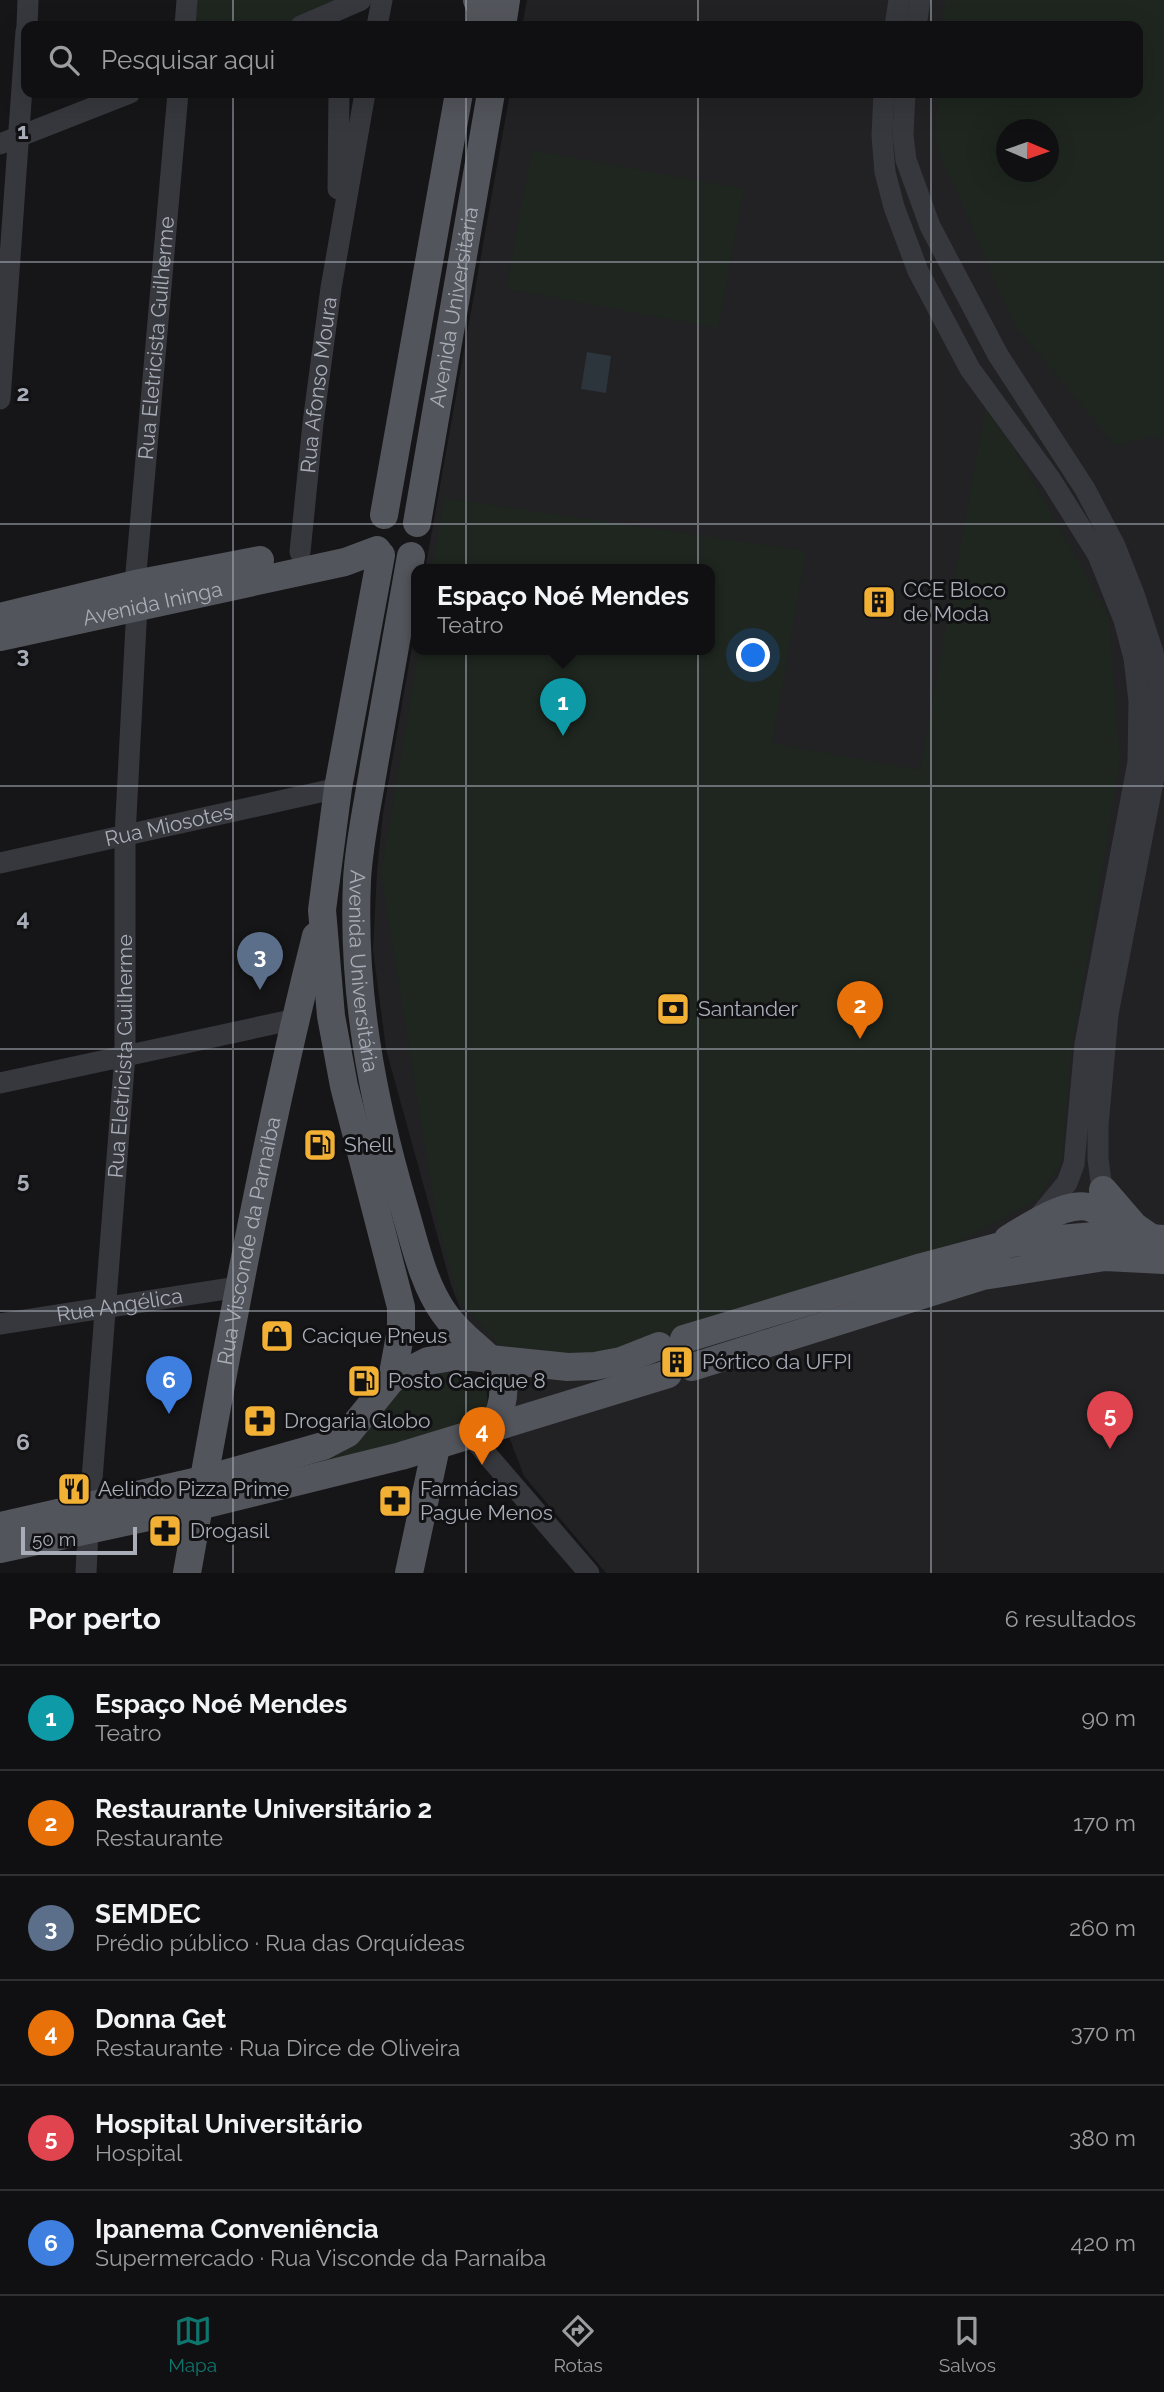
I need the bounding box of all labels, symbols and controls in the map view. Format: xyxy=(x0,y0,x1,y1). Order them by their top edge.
search box xyxy=(21,21,1143,98)
icon: search xyxy=(45,41,83,79)
text: Pesquisar aqui xyxy=(101,45,275,75)
text: 1 xyxy=(17,117,29,144)
north arrow xyxy=(996,119,1059,182)
street label: Avenida Universitária xyxy=(424,205,483,409)
street label: Rua Eletricista Guilherme xyxy=(133,215,179,461)
street label: Rua Afonso Moura xyxy=(295,295,342,474)
text: 2 xyxy=(17,379,29,406)
popup xyxy=(411,564,715,655)
street label: Avenida Ininga xyxy=(80,576,224,631)
place label: CCE Bloco de Moda xyxy=(903,577,1006,626)
text: Espaço Noé Mendes xyxy=(437,581,689,611)
building icon: CCE Bloco de Moda xyxy=(860,583,898,621)
text: Teatro xyxy=(437,611,503,638)
your location xyxy=(736,638,770,672)
text: 3 xyxy=(17,641,29,668)
pin: 1 xyxy=(540,678,586,736)
street label: Rua Miosotes xyxy=(103,799,235,851)
street label: Avenida Universitária xyxy=(344,869,384,1074)
text: 4 xyxy=(16,904,30,931)
pin: 3 xyxy=(237,932,283,990)
street label: Rua Eletricista Guilherme xyxy=(102,934,137,1179)
pin: 2 xyxy=(837,981,883,1039)
bank icon: Santander xyxy=(654,990,692,1028)
place label: Santander xyxy=(698,996,798,1021)
street label: Rua Visconde da Parnaíba xyxy=(212,1114,286,1367)
fuel station icon: Shell xyxy=(301,1126,339,1164)
place label: Shell xyxy=(344,1132,393,1157)
text: 5 xyxy=(17,1166,30,1193)
street label: Rua Angélica xyxy=(55,1283,184,1327)
shop icon: Cacique Pneus xyxy=(258,1317,296,1355)
place label: Cacique Pneus xyxy=(302,1323,447,1348)
building icon: Pórtico da UFPI xyxy=(658,1343,696,1381)
place label: Pórtico da UFPI xyxy=(702,1349,852,1374)
pin: 6 xyxy=(146,1356,192,1414)
fuel station icon: Posto Cacique 8 xyxy=(345,1362,383,1400)
place label: Posto Cacique 8 xyxy=(388,1368,546,1393)
pin: 5 xyxy=(1087,1391,1133,1449)
pharmacy icon: Drogaria Globo xyxy=(241,1402,279,1440)
pin: 4 xyxy=(459,1407,505,1465)
place label: Drogaria Globo xyxy=(284,1408,430,1433)
text: 6 xyxy=(16,1428,30,1455)
restaurant icon: Aelindo Pizza Prime xyxy=(55,1470,93,1508)
place label: Aelindo Pizza Prime xyxy=(98,1476,289,1501)
place label: Farmácias Pague Menos xyxy=(420,1476,553,1525)
pharmacy icon: Farmácias Pague Menos xyxy=(376,1482,414,1520)
pharmacy icon: Drogasil xyxy=(146,1512,184,1550)
place label: Drogasil xyxy=(190,1518,270,1543)
scale bar xyxy=(21,1524,136,1556)
text: 50 m xyxy=(32,1528,76,1550)
text: Por perto xyxy=(28,1601,161,1636)
text: 6 resultados xyxy=(1005,1605,1136,1632)
text: Espaço Noé Mendes xyxy=(95,1689,347,1719)
text: 1 xyxy=(45,1704,57,1731)
text: 90 m xyxy=(1081,1704,1136,1731)
text: Teatro xyxy=(95,1719,162,1746)
text: Restaurante Universitário 2 xyxy=(95,1794,432,1824)
text: 2 xyxy=(45,1809,57,1836)
text: 170 m xyxy=(1073,1809,1136,1836)
text: Restaurante xyxy=(95,1824,223,1851)
text: SEMDEC xyxy=(95,1899,201,1929)
text: 3 xyxy=(45,1914,57,1941)
text: 260 m xyxy=(1069,1914,1136,1941)
text: Prédio público · Rua das Orquídeas xyxy=(95,1929,465,1956)
text: Donna Get xyxy=(95,2004,226,2034)
text: 4 xyxy=(44,2019,58,2046)
text: 370 m xyxy=(1071,2019,1136,2046)
text: Restaurante · Rua Dirce de Oliveira xyxy=(95,2034,460,2061)
text: Hospital Universitário xyxy=(95,2109,362,2139)
text: 5 xyxy=(45,2124,57,2151)
text: 380 m xyxy=(1069,2124,1136,2151)
text: Hospital xyxy=(95,2139,182,2166)
text: Ipanema Conveniência xyxy=(95,2214,379,2244)
text: 6 xyxy=(44,2229,58,2256)
text: 420 m xyxy=(1070,2229,1136,2256)
text: Supermercado · Rua Visconde da Parnaíba xyxy=(95,2244,546,2271)
tab: Mapa xyxy=(168,2312,217,2376)
tab: Rotas xyxy=(553,2312,603,2376)
tab: Salvos xyxy=(939,2312,996,2376)

